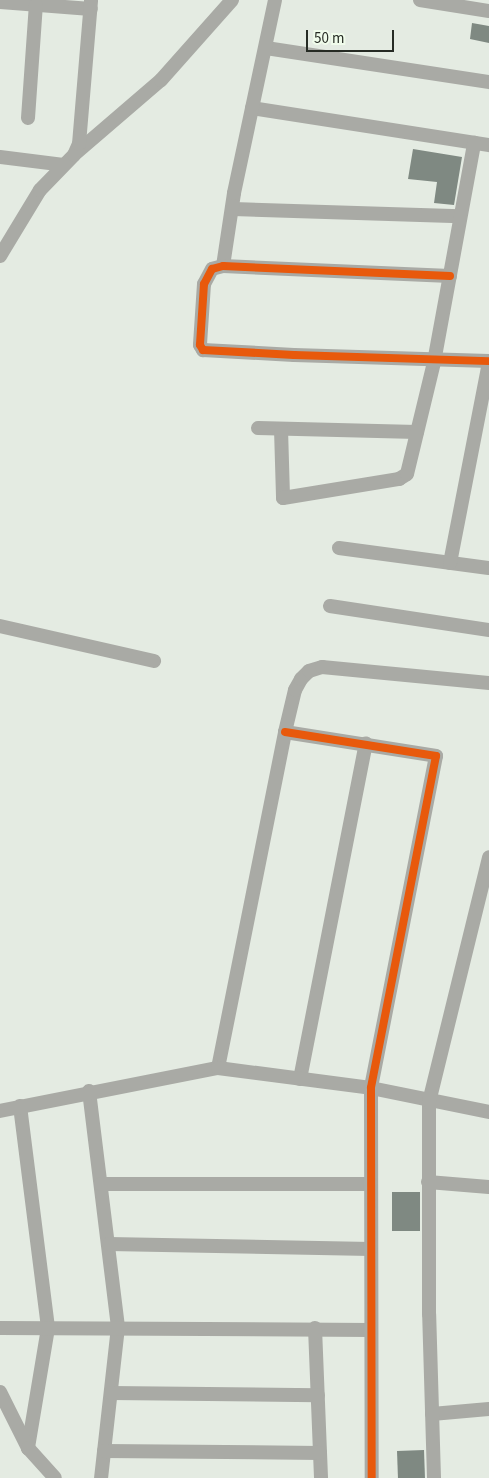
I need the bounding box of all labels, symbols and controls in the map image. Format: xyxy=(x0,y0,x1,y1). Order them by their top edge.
scale bar xyxy=(309,20,396,52)
text: 50 m xyxy=(314,28,344,49)

